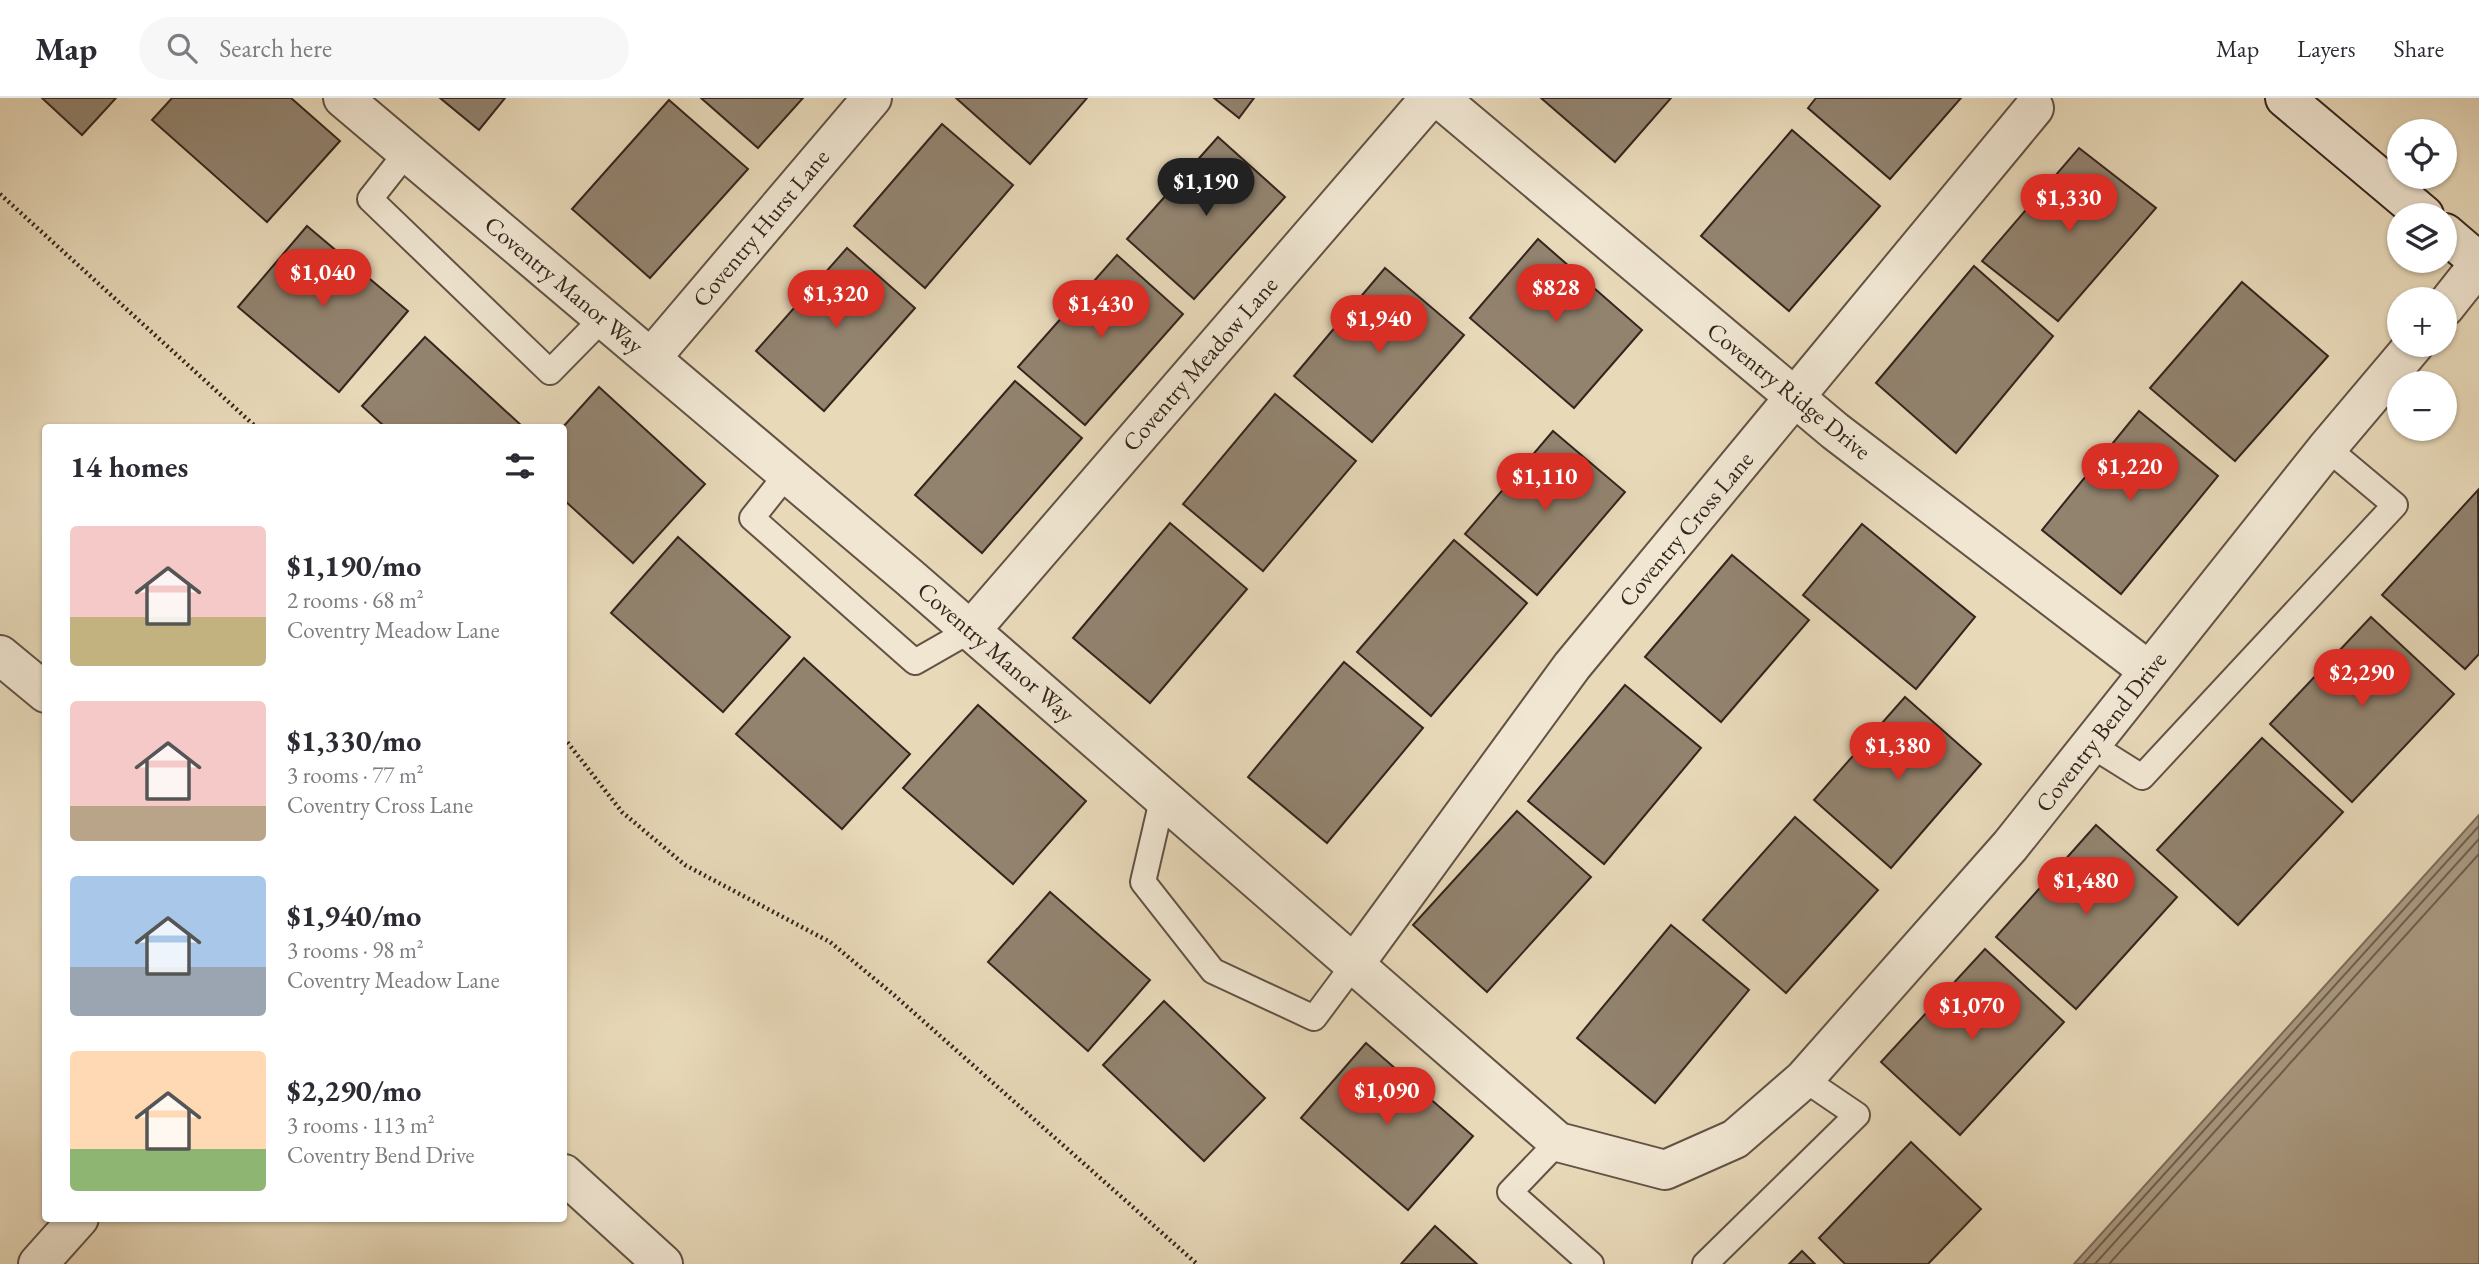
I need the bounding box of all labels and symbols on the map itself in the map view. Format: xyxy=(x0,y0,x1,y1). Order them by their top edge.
street label: Coventry Hurst Lane xyxy=(685,142,836,313)
pin: $1,190 xyxy=(1149,158,1263,218)
pin: $1,330 xyxy=(2012,174,2126,234)
street label: Coventry Manor Way xyxy=(478,209,651,361)
pin: $1,040 xyxy=(266,250,380,309)
pin: $828 xyxy=(1515,264,1597,324)
street label: Coventry Meadow Lane xyxy=(1115,270,1284,458)
pin: $1,320 xyxy=(779,271,893,330)
pin: $1,430 xyxy=(1044,280,1158,340)
pin: $1,940 xyxy=(1322,296,1436,355)
street label: Coventry Ridge Drive xyxy=(1701,315,1878,466)
street label: Coventry Cross Lane xyxy=(1611,444,1760,613)
pin: $1,220 xyxy=(2073,444,2187,503)
pin: $1,110 xyxy=(1488,454,1602,513)
street label: Coventry Manor Way xyxy=(911,575,1082,729)
street label: Coventry Bend Drive xyxy=(2028,645,2173,818)
pin: $2,290 xyxy=(2305,650,2419,709)
pin: $1,380 xyxy=(1841,722,1955,782)
pin: $1,480 xyxy=(2029,858,2143,917)
pin: $1,070 xyxy=(1915,982,2029,1042)
pin: $1,090 xyxy=(1330,1068,1444,1127)

